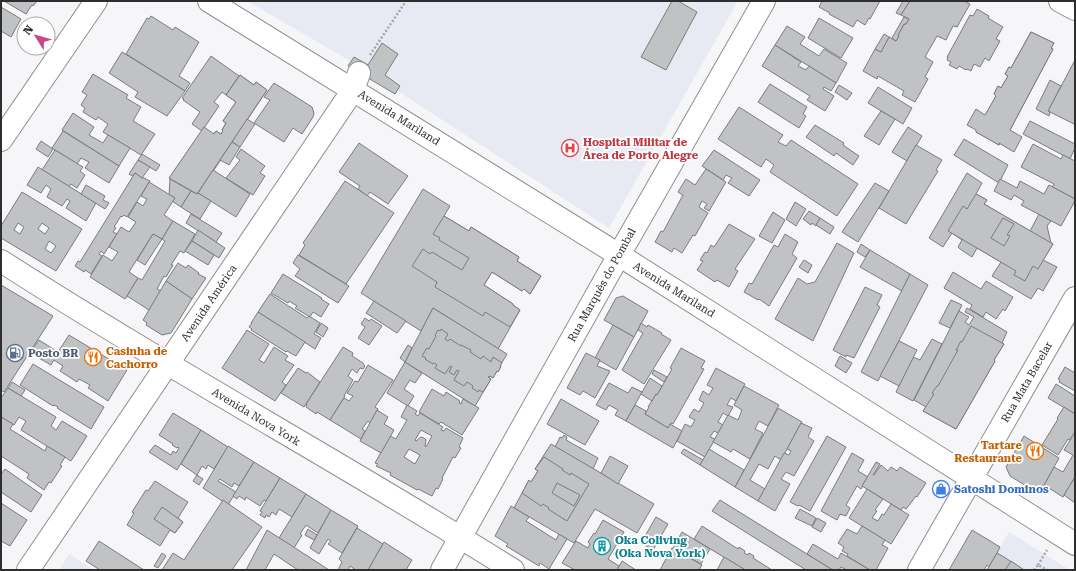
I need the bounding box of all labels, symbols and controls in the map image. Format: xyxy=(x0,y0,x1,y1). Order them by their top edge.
north arrow xyxy=(16,16,56,56)
text: N xyxy=(21,23,36,38)
street label: Avenida Mariland xyxy=(356,88,442,148)
place label: Hospital Militar de Área de Porto Alegre xyxy=(583,136,699,162)
hospital icon: Hospital Militar de Área de Porto Alegre xyxy=(560,138,580,158)
street label: Rua Marquês do Pombal xyxy=(565,225,639,344)
street label: Avenida Mariland xyxy=(631,260,717,320)
street label: Avenida América xyxy=(178,262,240,344)
street label: Rua Mata Bacelar xyxy=(999,339,1056,425)
fuel station icon: Posto BR xyxy=(5,343,25,363)
place label: Casinha de Cachorro xyxy=(106,345,168,371)
place label: Posto BR xyxy=(28,347,78,360)
restaurant icon: Casinha de Cachorro xyxy=(83,347,103,367)
street label: Avenida Nova York xyxy=(209,385,303,449)
place label: Tartare Restaurante xyxy=(954,439,1023,465)
restaurant icon: Tartare Restaurante xyxy=(1025,441,1045,461)
shop icon: Satoshi Dominos xyxy=(931,479,951,499)
place label: Satoshi Dominos xyxy=(954,483,1049,496)
place label: Oka Coliving (Oka Nova York) xyxy=(615,534,705,560)
building icon: Oka Coliving (Oka Nova York) xyxy=(592,536,612,556)

